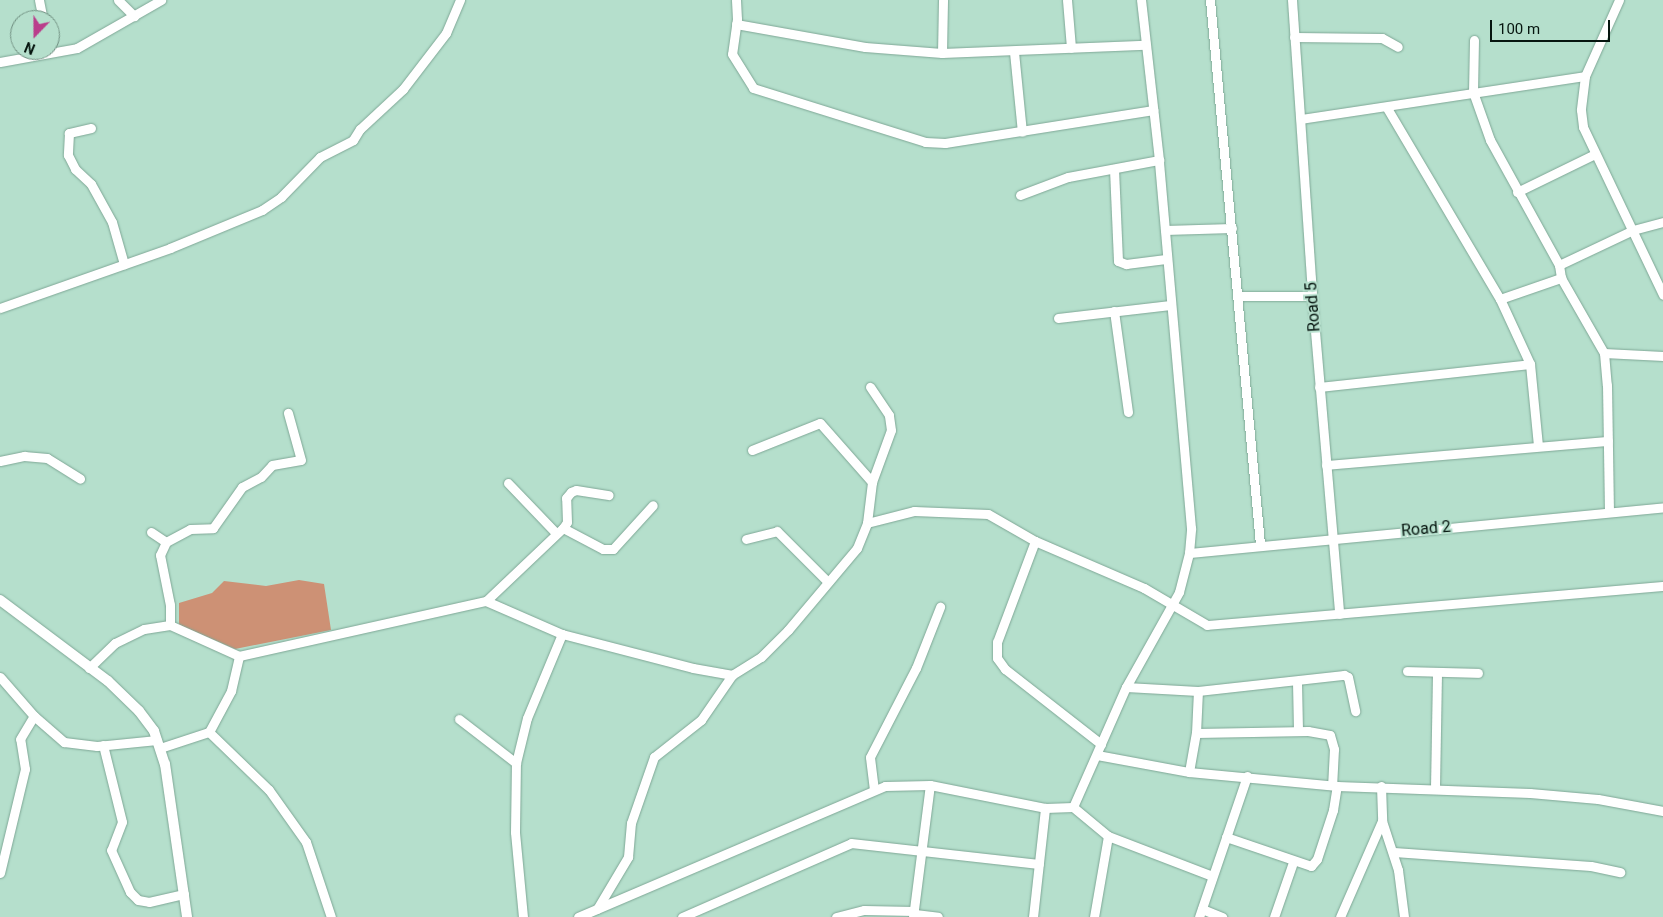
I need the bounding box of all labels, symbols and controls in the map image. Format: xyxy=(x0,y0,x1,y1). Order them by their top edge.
north arrow xyxy=(10,10,60,60)
scale bar xyxy=(1493,10,1613,42)
text: 100 m xyxy=(1498,20,1540,38)
text: N xyxy=(22,39,37,57)
street label: Road 5 xyxy=(1302,282,1324,332)
street label: Road 2 xyxy=(1400,517,1452,541)

